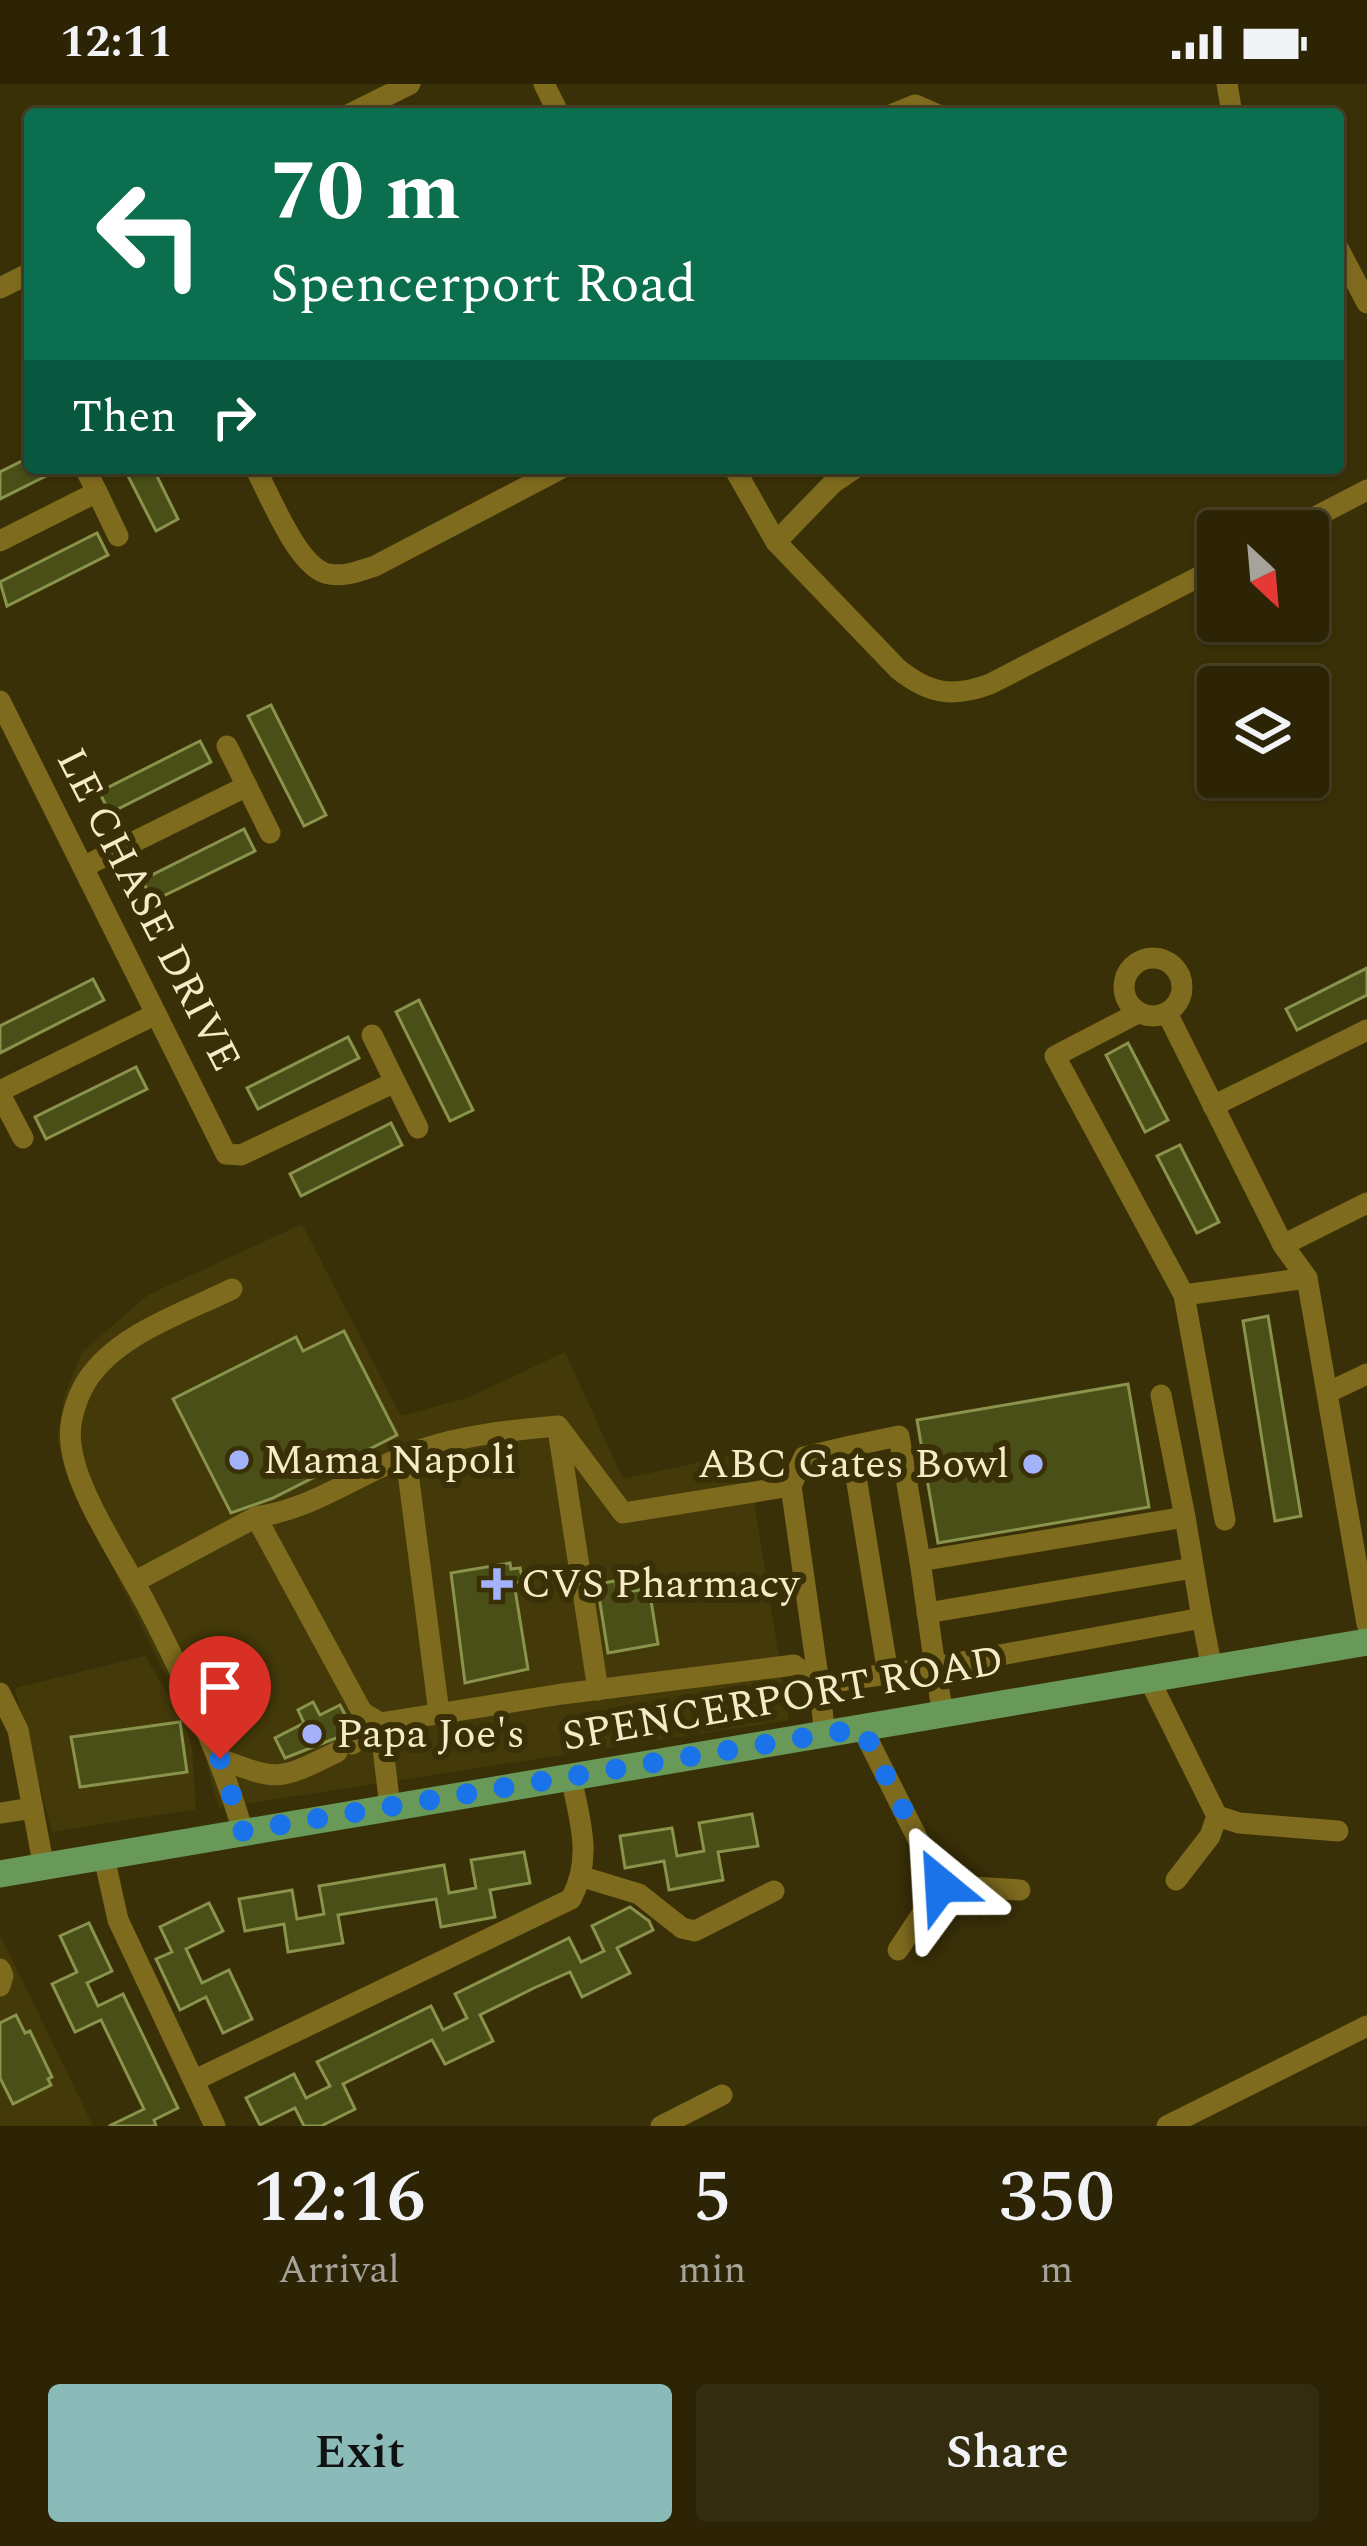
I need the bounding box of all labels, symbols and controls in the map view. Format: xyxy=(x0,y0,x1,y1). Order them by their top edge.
text: 12:11 xyxy=(60,8,173,77)
text: 70 m xyxy=(270,129,461,257)
icon: left xyxy=(72,156,228,312)
text: Spencerport Road xyxy=(270,244,696,326)
text: Then xyxy=(72,383,177,452)
icon: right xyxy=(201,384,267,450)
north arrow xyxy=(1197,510,1329,642)
map controls xyxy=(1197,510,1329,798)
button: layers xyxy=(1197,666,1329,798)
street label: LE CHASE DRIVE xyxy=(39,737,257,1083)
place label: Mama Napoli xyxy=(263,1429,517,1492)
place label: ABC Gates Bowl xyxy=(698,1433,1009,1496)
marker: Mama Napoli xyxy=(226,1447,252,1473)
marker: ABC Gates Bowl xyxy=(1020,1451,1046,1477)
place label: CVS Pharmacy xyxy=(521,1553,801,1616)
marker: CVS Pharmacy xyxy=(484,1571,510,1597)
street label: SPENCERPORT ROAD xyxy=(557,1629,1009,1769)
pin xyxy=(169,1636,271,1759)
icon: arrive xyxy=(187,1654,253,1720)
place label: Papa Joe's xyxy=(336,1703,525,1766)
marker: Papa Joe's xyxy=(299,1721,325,1747)
position arrow xyxy=(878,1822,1004,1948)
text: 12:16 xyxy=(252,2144,426,2253)
text: 5 xyxy=(693,2144,731,2253)
text: 350 xyxy=(999,2144,1115,2253)
text: Arrival xyxy=(278,2241,400,2300)
text: min xyxy=(678,2241,746,2300)
text: m xyxy=(1040,2241,1073,2300)
button: Exit xyxy=(48,2384,672,2522)
button: Share xyxy=(696,2384,1319,2522)

